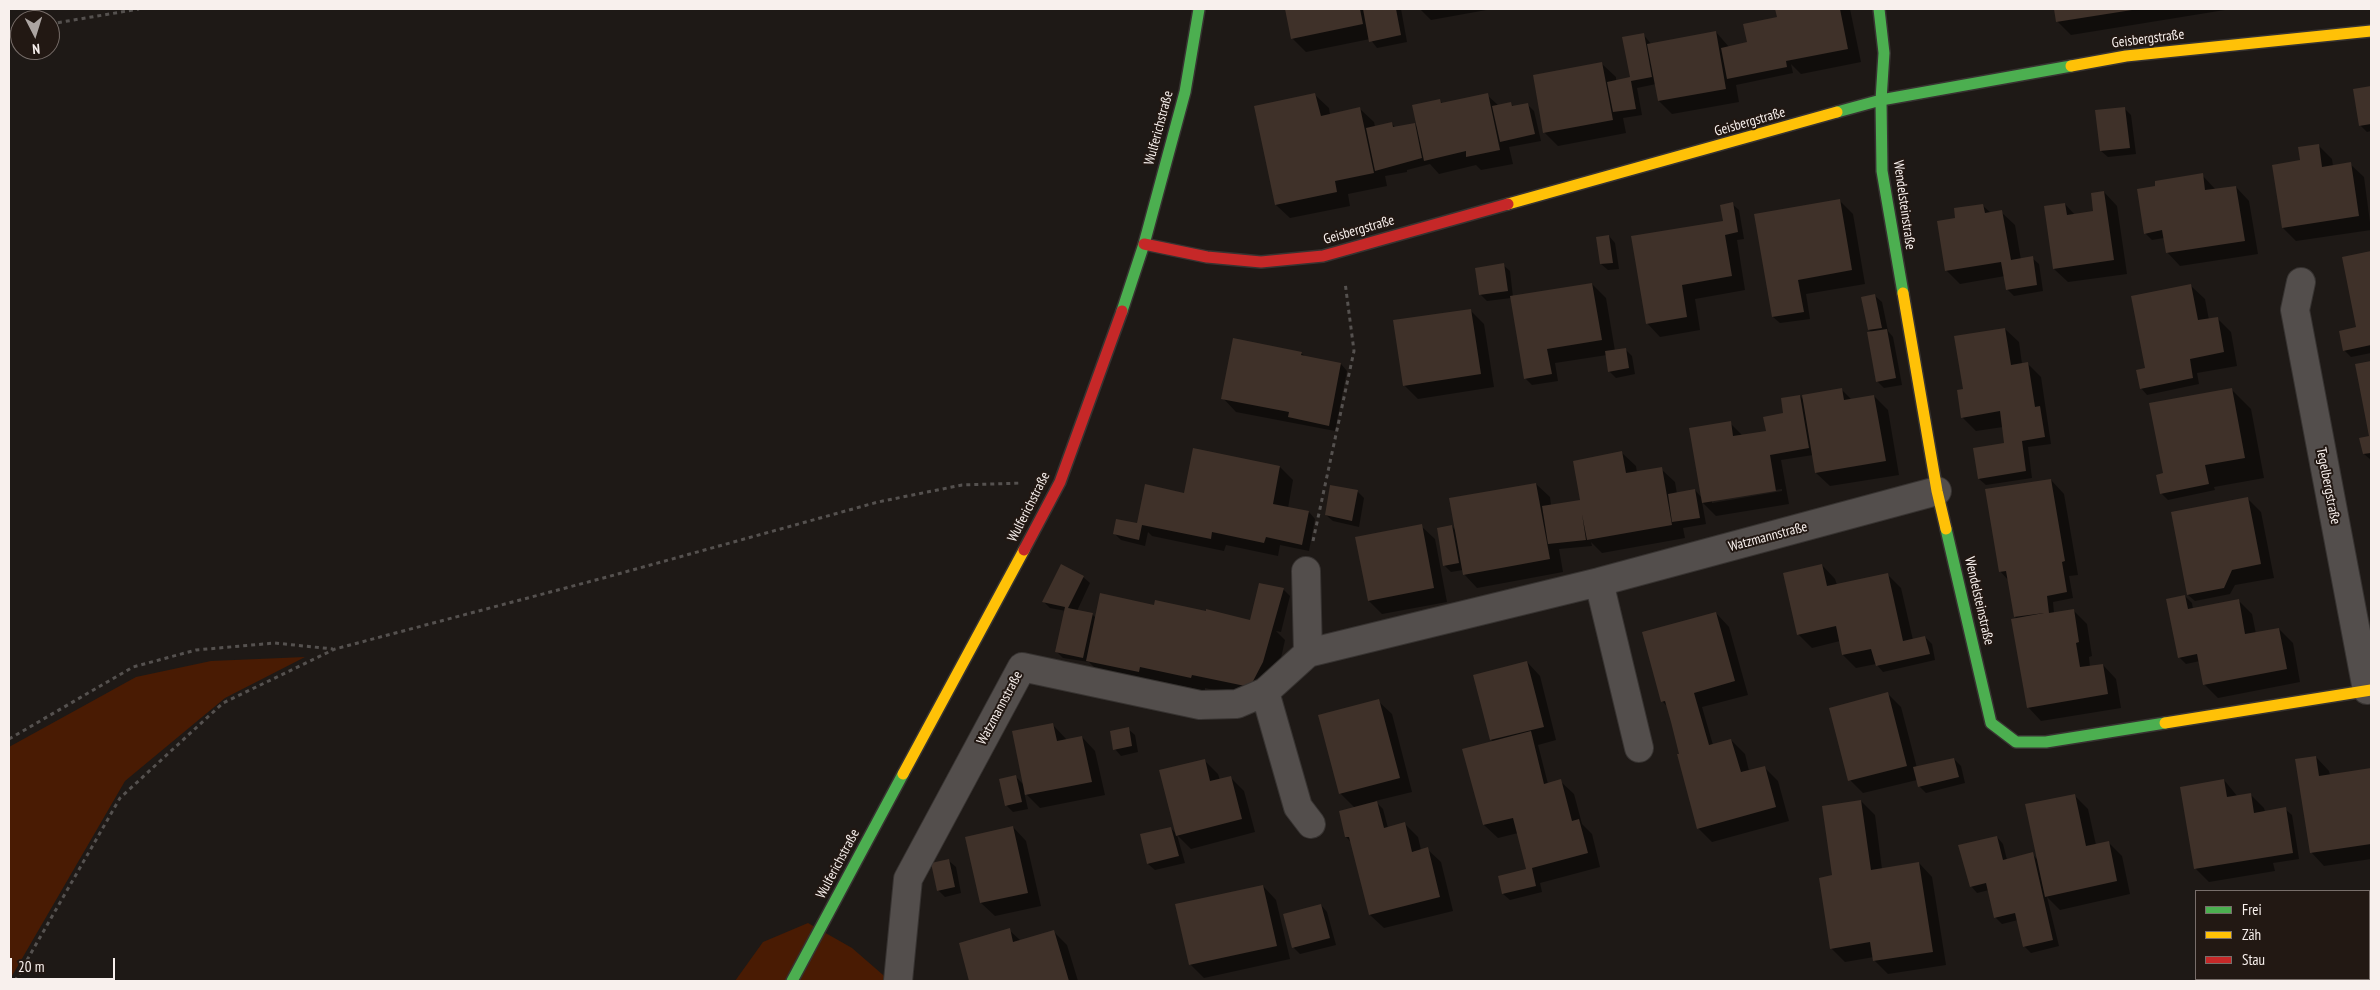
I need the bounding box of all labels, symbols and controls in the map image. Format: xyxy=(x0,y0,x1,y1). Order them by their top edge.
north arrow xyxy=(10,10,60,60)
street label: Geisbergstraße xyxy=(2111,26,2185,52)
text: N xyxy=(32,40,41,58)
street label: Wulferichstraße xyxy=(1141,89,1177,167)
street label: Geisbergstraße xyxy=(1713,104,1787,140)
street label: Wendelsteinstraße xyxy=(1889,159,1919,251)
street label: Geisbergstraße xyxy=(1322,212,1396,248)
street label: Tegelbergstraße xyxy=(2312,446,2344,526)
street label: Wulferichstraße xyxy=(1004,469,1054,545)
street label: Watzmannstraße xyxy=(1727,518,1809,556)
street label: Wendelsteinstraße xyxy=(1961,555,1997,647)
street label: Watzmannstraße xyxy=(974,668,1026,748)
street label: Wulferichstraße xyxy=(813,826,863,902)
legend xyxy=(2195,890,2370,980)
text: Frei xyxy=(2242,900,2262,919)
text: Zäh xyxy=(2242,925,2261,944)
scale bar xyxy=(12,948,118,980)
text: Stau xyxy=(2242,950,2265,969)
text: 20 m xyxy=(18,957,44,976)

